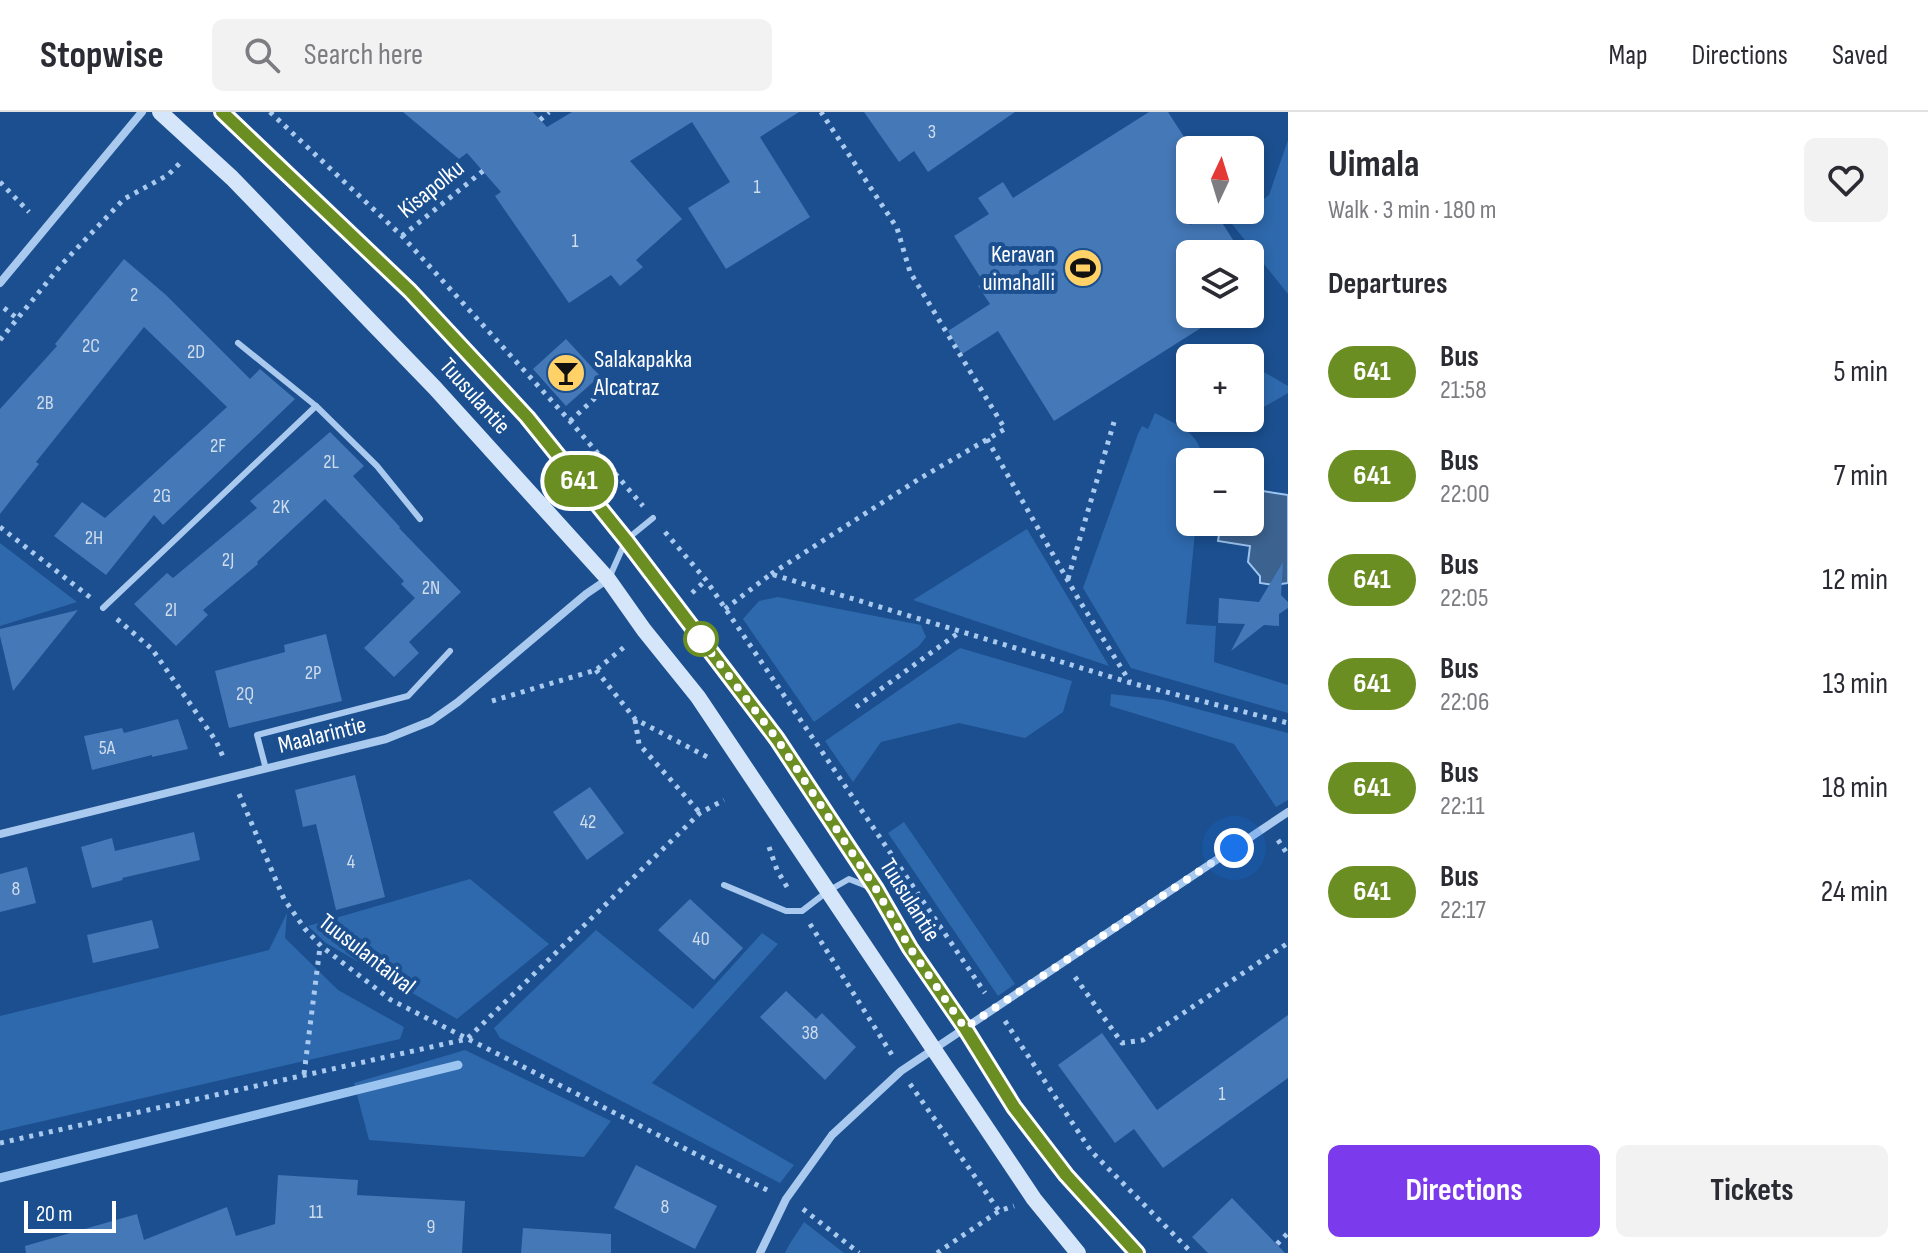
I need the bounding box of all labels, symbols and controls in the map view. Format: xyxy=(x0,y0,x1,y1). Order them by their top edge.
search box xyxy=(212,19,772,91)
text: Stopwise xyxy=(40,33,164,78)
icon: search xyxy=(240,33,284,77)
text: Search here xyxy=(304,37,423,73)
text: Map xyxy=(1609,39,1648,72)
text: Directions xyxy=(1692,39,1788,72)
text: Saved xyxy=(1832,39,1888,72)
house number: 3 xyxy=(928,120,936,144)
north arrow xyxy=(1176,136,1264,224)
map controls xyxy=(1176,136,1264,536)
button: heart xyxy=(1804,138,1888,222)
text: Uimala xyxy=(1328,142,1420,187)
street label: Kisapolku xyxy=(392,154,470,224)
house number: 1 xyxy=(754,175,761,199)
text: Walk · 3 min · 180 m xyxy=(1328,195,1496,226)
house number: 1 xyxy=(572,229,579,253)
place label: Keravan uimahalli xyxy=(982,240,1055,297)
button: layers xyxy=(1176,240,1264,328)
sports icon: Keravan uimahalli xyxy=(1062,247,1104,289)
text: Departures xyxy=(1328,266,1448,302)
house number: 2 xyxy=(130,283,138,307)
house number: 2C xyxy=(82,334,100,358)
text: Bus xyxy=(1440,339,1479,375)
house number: 2D xyxy=(187,340,205,364)
button: + xyxy=(1176,344,1264,432)
place label: Salakapakka Alcatraz xyxy=(593,345,692,402)
street label: Tuusulantie xyxy=(433,352,517,440)
bar icon: Salakapakka Alcatraz xyxy=(545,352,587,394)
text: 5 min xyxy=(1834,354,1888,390)
text: 641 xyxy=(1353,355,1391,388)
text: 21:58 xyxy=(1440,375,1487,406)
house number: 2B xyxy=(36,391,54,415)
house number: 2F xyxy=(210,434,226,458)
text: Bus xyxy=(1440,443,1479,479)
button: − xyxy=(1176,448,1264,536)
house number: 2L xyxy=(323,450,339,474)
line badge: 641 xyxy=(533,455,625,507)
text: 7 min xyxy=(1834,458,1888,494)
text: 641 xyxy=(1353,459,1391,492)
text: 641 xyxy=(560,464,598,497)
text: 22:00 xyxy=(1440,479,1490,510)
house number: 2G xyxy=(153,484,171,508)
house number: 2K xyxy=(272,495,290,519)
house number: 2H xyxy=(85,526,103,550)
text: Bus xyxy=(1440,547,1479,583)
house number: 2J xyxy=(222,548,234,572)
text: 12 min xyxy=(1822,562,1888,598)
text: 641 xyxy=(1353,563,1391,596)
house number: 2N xyxy=(422,576,440,600)
text: 22:05 xyxy=(1440,583,1488,614)
house number: 2I xyxy=(165,598,177,622)
unlabelled marker xyxy=(684,622,718,656)
text: Bus xyxy=(1440,651,1479,687)
house number: 2P xyxy=(305,661,321,685)
text: 13 min xyxy=(1822,666,1888,702)
text: 641 xyxy=(1353,667,1391,700)
house number: 2Q xyxy=(236,682,254,706)
text: 22:06 xyxy=(1440,687,1489,718)
street label: Maalarintie xyxy=(275,710,369,760)
house number: 5A xyxy=(99,736,116,760)
text: Bus xyxy=(1440,755,1479,791)
text: 18 min xyxy=(1822,770,1888,806)
text: 641 xyxy=(1353,771,1391,804)
text: 22:11 xyxy=(1440,791,1485,822)
house number: 42 xyxy=(580,810,596,834)
your location xyxy=(1214,828,1254,868)
house number: 4 xyxy=(347,850,355,874)
street label: Tuusulantie xyxy=(873,853,947,947)
text: Bus xyxy=(1440,859,1479,895)
text: 24 min xyxy=(1821,874,1888,910)
text: 641 xyxy=(1353,875,1391,908)
house number: 8 xyxy=(12,877,20,901)
text: 22:17 xyxy=(1440,895,1486,926)
street label: Tuusulantaival xyxy=(313,907,421,1001)
house number: 40 xyxy=(692,927,710,951)
house number: 38 xyxy=(801,1021,819,1045)
house number: 1 xyxy=(1219,1082,1226,1106)
button: Directions xyxy=(1328,1145,1600,1237)
button: Tickets xyxy=(1616,1145,1888,1237)
house number: 8 xyxy=(661,1195,669,1219)
scale bar xyxy=(24,1197,116,1233)
house number: 11 xyxy=(309,1200,323,1224)
text: 20 m xyxy=(36,1201,73,1228)
house number: 9 xyxy=(427,1215,435,1239)

